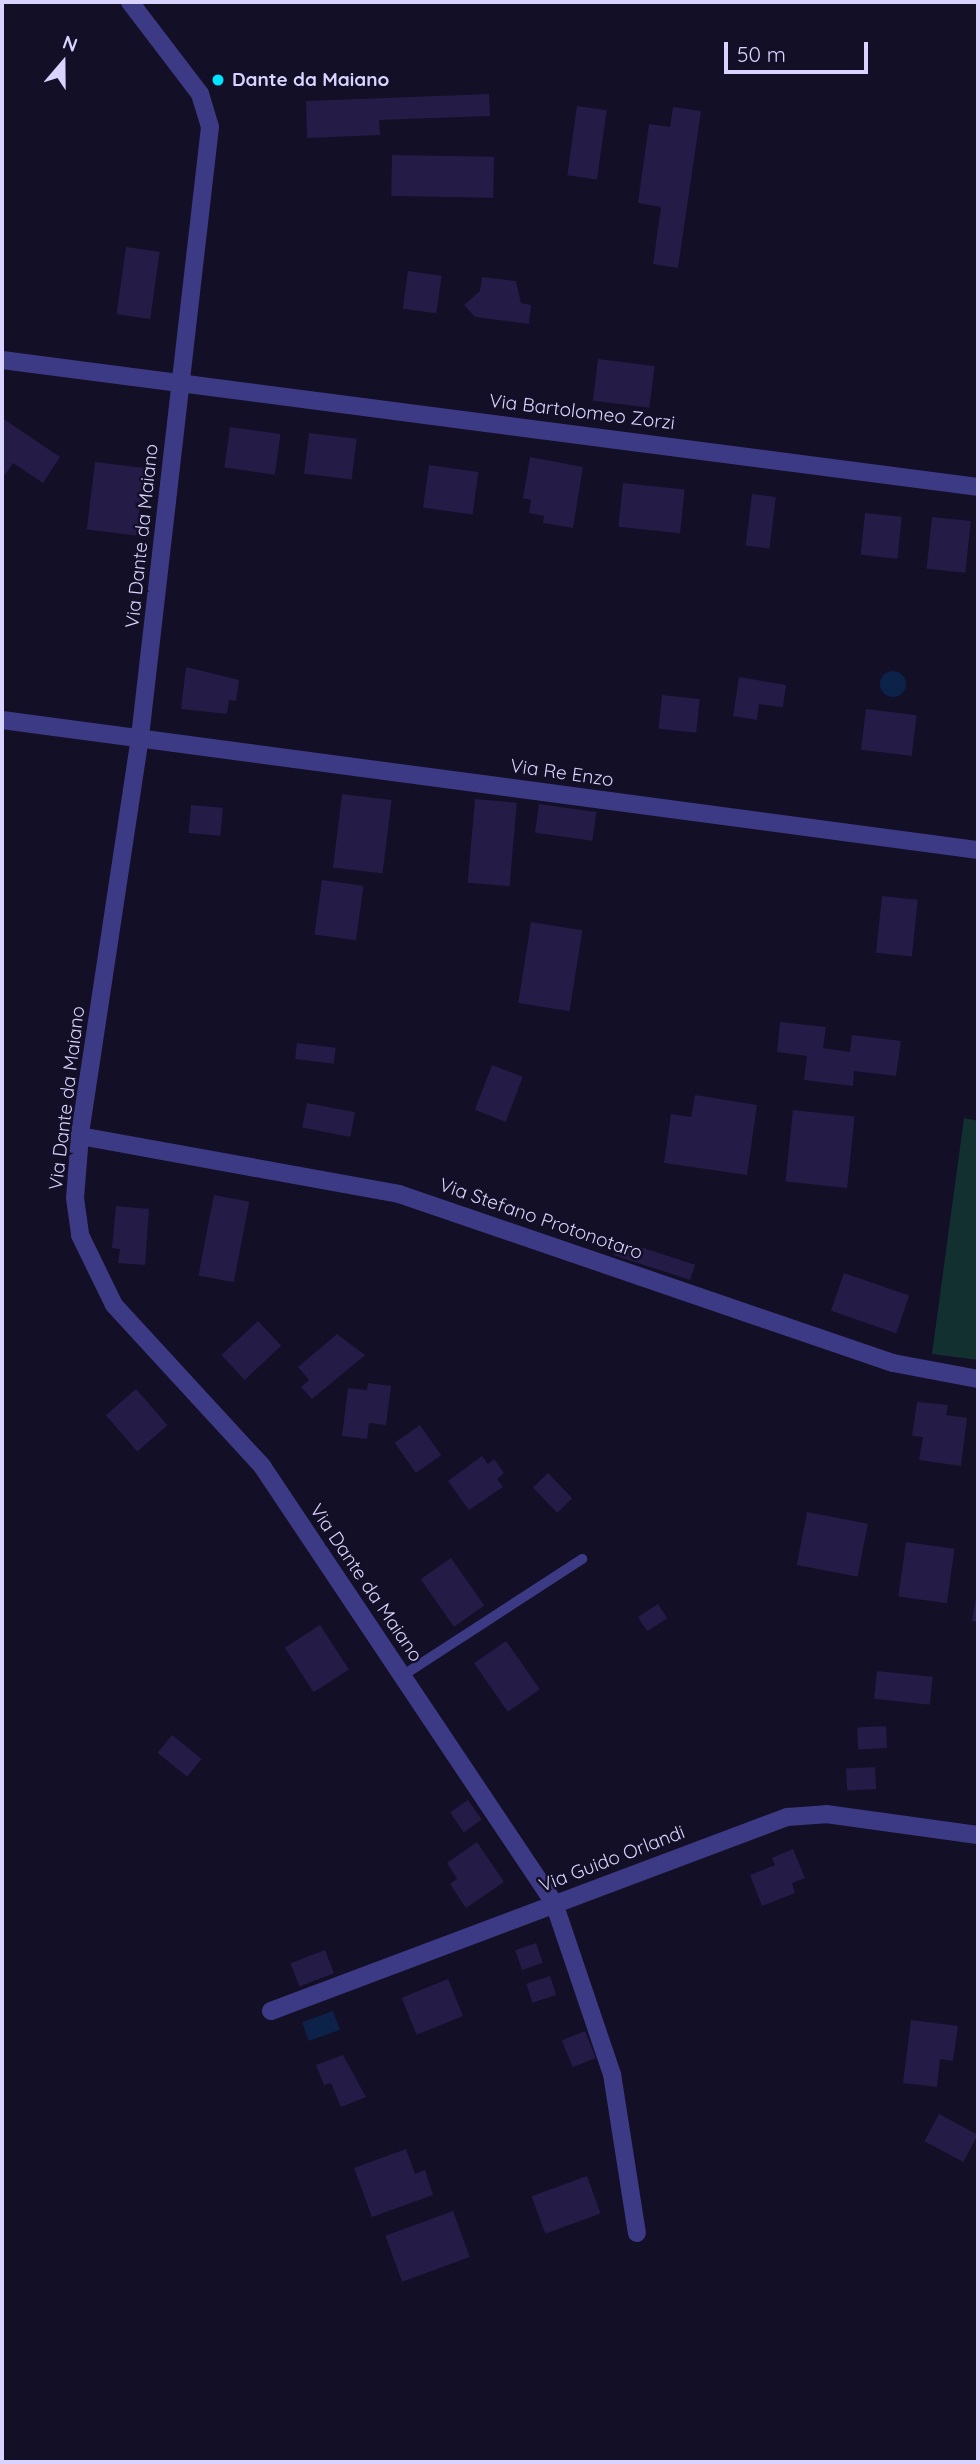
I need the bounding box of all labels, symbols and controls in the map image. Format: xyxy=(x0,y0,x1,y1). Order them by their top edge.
north arrow xyxy=(28,28,98,98)
scale bar xyxy=(728,28,872,72)
text: N xyxy=(60,30,81,57)
text: 50 m xyxy=(737,41,786,67)
place label: Dante da Maiano xyxy=(232,69,389,91)
marker: Dante da Maiano xyxy=(210,72,226,88)
street label: Via Bartolomeo Zorzi xyxy=(488,389,676,435)
street label: Via Dante da Maiano xyxy=(121,443,163,629)
street label: Via Re Enzo xyxy=(509,754,615,792)
street label: Via Dante da Maiano xyxy=(44,1005,90,1191)
street label: Via Stefano Protonotaro xyxy=(436,1173,646,1265)
street label: Via Dante da Maiano xyxy=(305,1500,427,1666)
street label: Via Guido Orlandi xyxy=(536,1821,688,1897)

